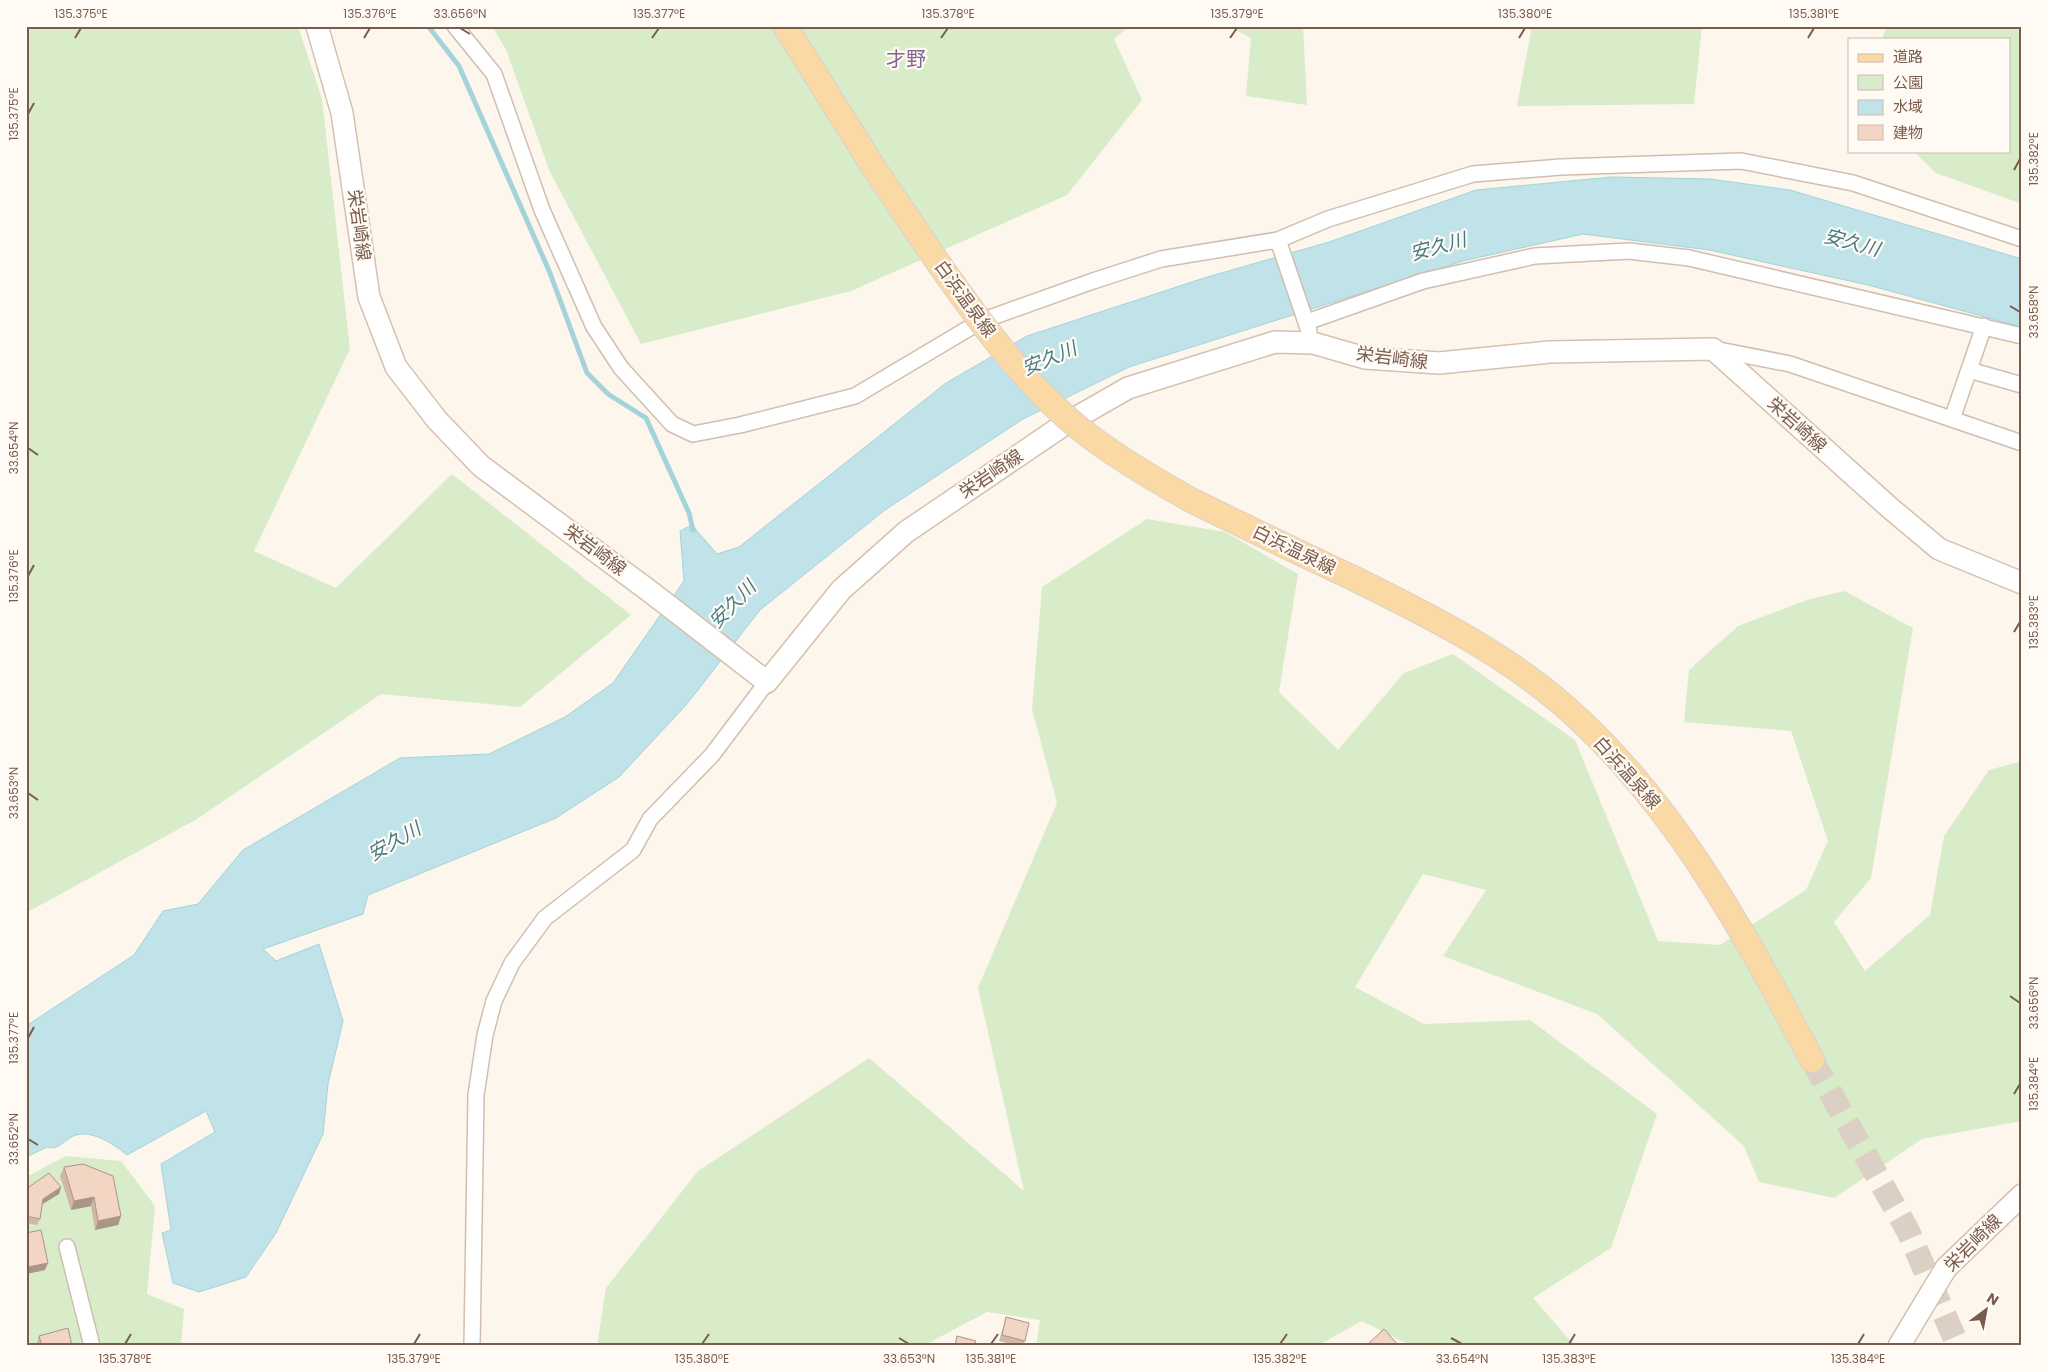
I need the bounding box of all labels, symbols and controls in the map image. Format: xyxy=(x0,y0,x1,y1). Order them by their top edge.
text: 135.375°E xyxy=(54,5,108,22)
text: 135.376°E xyxy=(343,5,397,22)
text: 33.656°N xyxy=(434,5,486,22)
text: 135.377°E xyxy=(633,5,685,22)
text: 135.378°E xyxy=(921,5,975,22)
text: 135.379°E xyxy=(1210,5,1264,22)
text: 135.380°E xyxy=(1498,5,1552,22)
text: 135.381°E xyxy=(1789,5,1839,22)
legend xyxy=(1848,38,2010,152)
district label: 才野 xyxy=(886,45,926,73)
text: 道路 xyxy=(1893,46,1923,67)
text: 公園 xyxy=(1893,72,1923,93)
text: 135.375°E xyxy=(5,87,22,141)
text: 水域 xyxy=(1893,96,1923,117)
text: 建物 xyxy=(1893,122,1923,143)
text: 135.382°E xyxy=(2025,132,2042,186)
street label: 栄岩崎線 xyxy=(342,188,377,262)
water label: 安久川 xyxy=(1821,222,1885,263)
water label: 安久川 xyxy=(1407,226,1471,267)
street label: 白浜温泉線 xyxy=(929,255,1002,342)
text: 33.658°N xyxy=(2025,286,2042,338)
water label: 安久川 xyxy=(1018,334,1083,382)
street label: 栄岩崎線 xyxy=(1355,341,1429,374)
street label: 栄岩崎線 xyxy=(1762,391,1832,458)
text: 33.654°N xyxy=(5,422,22,474)
street label: 栄岩崎線 xyxy=(954,443,1028,504)
street label: 栄岩崎線 xyxy=(559,518,632,581)
street label: 白浜温泉線 xyxy=(1248,519,1340,581)
text: 135.376°E xyxy=(5,549,22,603)
water label: 安久川 xyxy=(703,573,763,634)
text: 135.383°E xyxy=(2025,595,2042,649)
street label: 白浜温泉線 xyxy=(1588,731,1667,814)
text: 33.653°N xyxy=(5,767,22,819)
water label: 安久川 xyxy=(363,814,427,867)
text: 33.656°N xyxy=(2025,977,2042,1029)
text: 135.377°E xyxy=(5,1012,22,1064)
text: 135.384°E xyxy=(2025,1057,2042,1111)
text: 33.652°N xyxy=(5,1113,22,1165)
street label: 栄岩崎線 xyxy=(1938,1208,2007,1277)
north arrow xyxy=(1960,1284,2010,1334)
text: N xyxy=(1983,1288,2003,1310)
text: 135.378°E xyxy=(98,1350,152,1367)
text: 135.379°E xyxy=(387,1350,441,1367)
text: 135.380°E xyxy=(675,1350,729,1367)
text: 33.653°N xyxy=(883,1350,935,1367)
text: 135.381°E xyxy=(966,1350,1016,1367)
text: 135.382°E xyxy=(1253,1350,1307,1367)
text: 33.654°N xyxy=(1436,1350,1488,1367)
text: 135.383°E xyxy=(1542,1350,1596,1367)
text: 135.384°E xyxy=(1831,1350,1885,1367)

